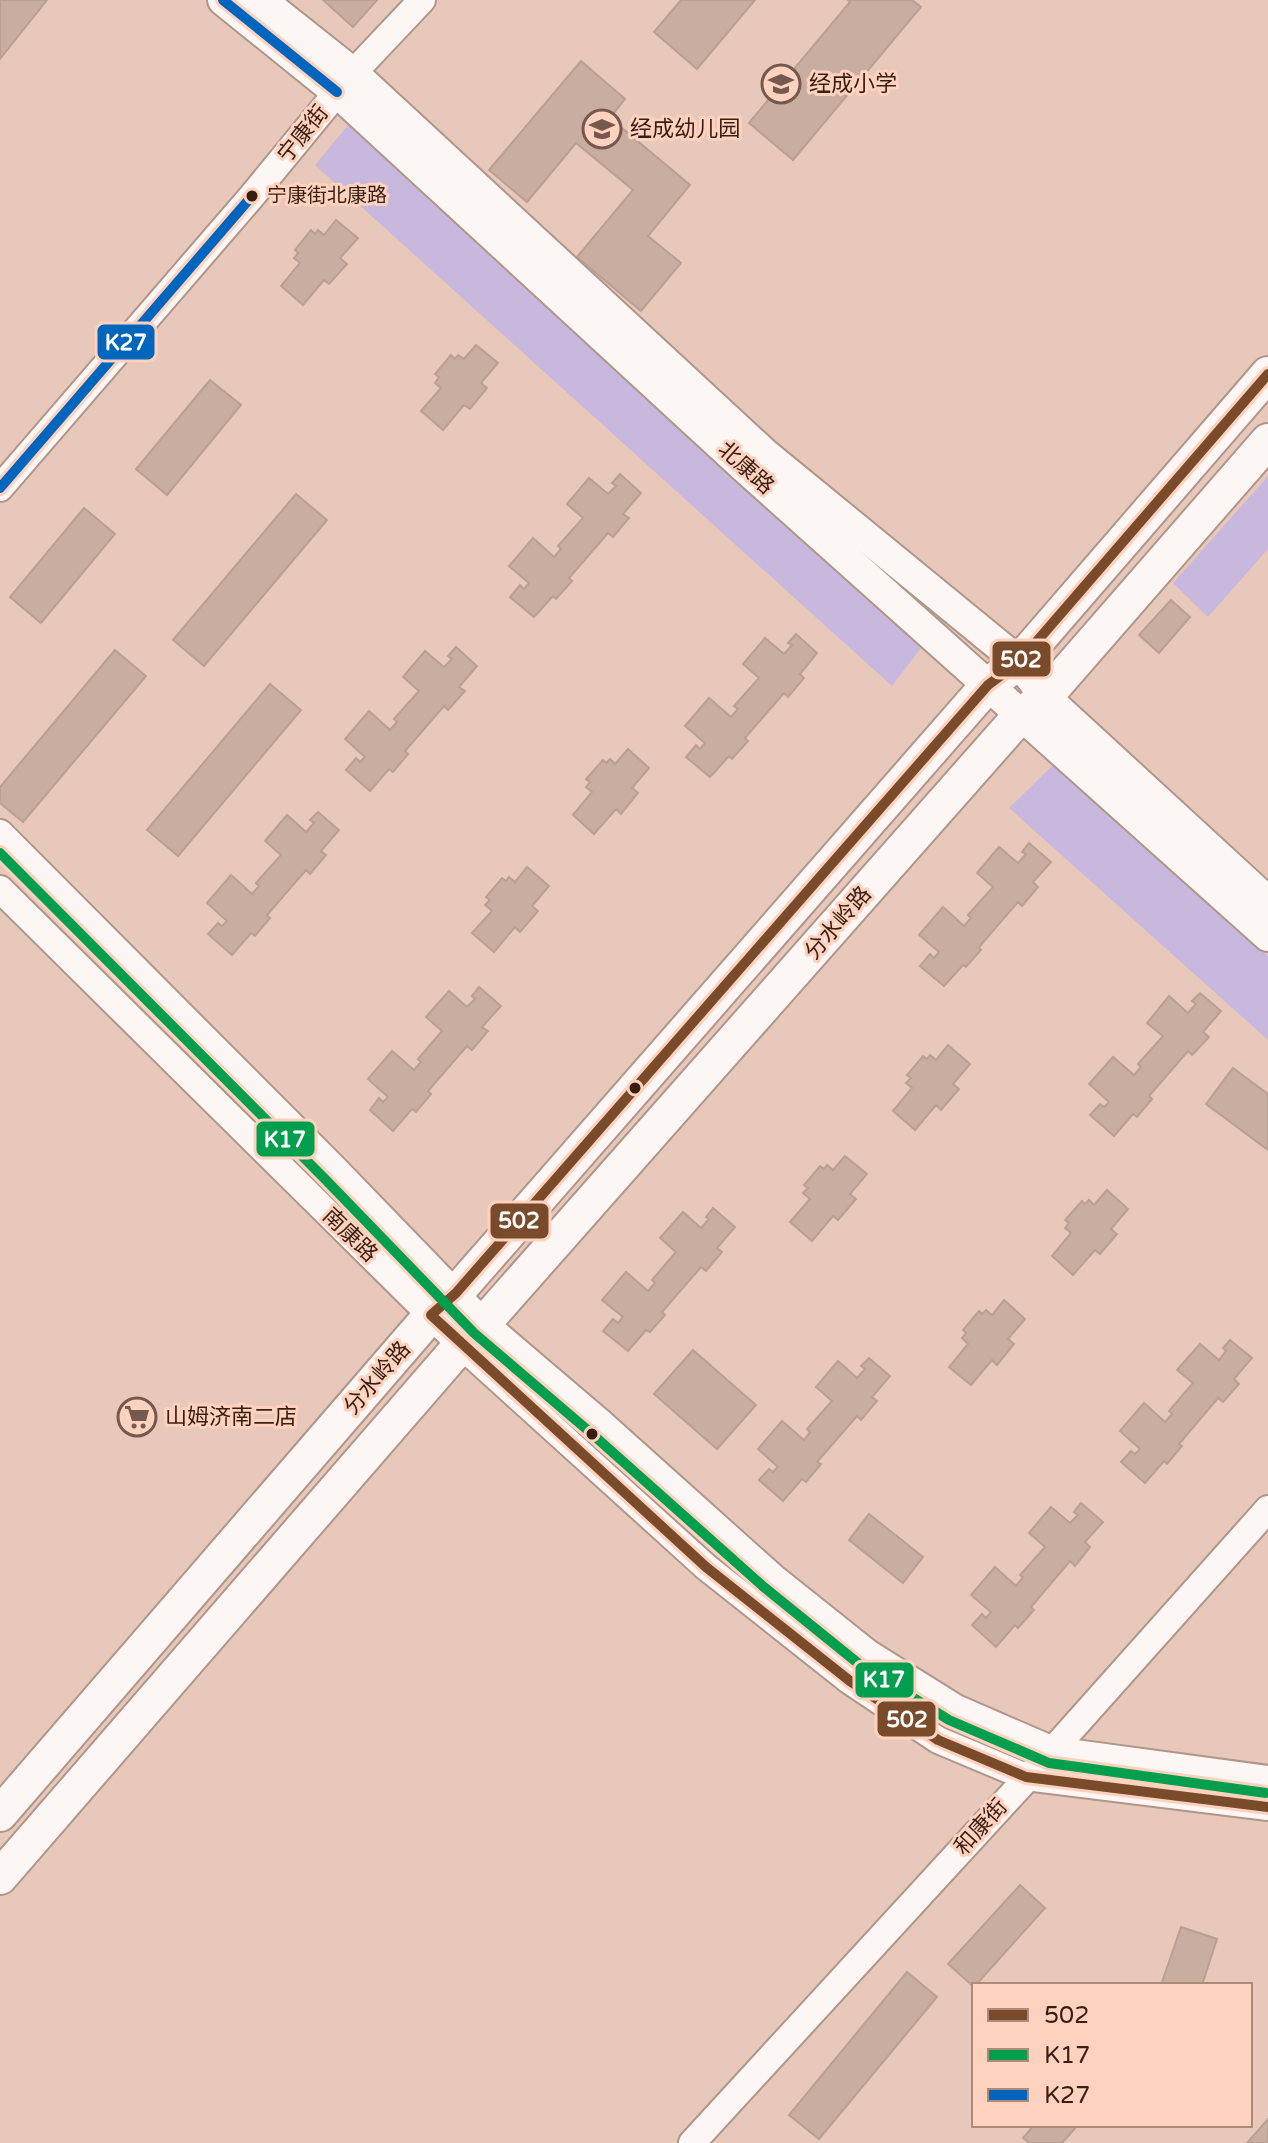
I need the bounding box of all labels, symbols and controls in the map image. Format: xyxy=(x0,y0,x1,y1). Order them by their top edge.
school or university icon: 经成小学 xyxy=(760,63,802,105)
place label: 经成小学 xyxy=(809,71,897,97)
street label: 宁康街 xyxy=(272,100,334,168)
school or university icon: 经成幼儿园 xyxy=(581,108,623,150)
place label: 经成幼儿园 xyxy=(630,116,740,142)
place label: 宁康街北康路 xyxy=(267,184,387,208)
marker: 宁康街北康路 xyxy=(244,188,260,204)
line badge: K27 xyxy=(96,323,156,361)
text: K27 xyxy=(105,330,147,356)
street label: 北康路 xyxy=(713,436,779,500)
line badge: 502 xyxy=(991,640,1052,678)
text: 502 xyxy=(1000,647,1042,673)
street label: 分水岭路 xyxy=(799,881,877,965)
unlabelled marker xyxy=(627,1080,643,1096)
line badge: K17 xyxy=(255,1120,316,1158)
text: K17 xyxy=(264,1127,306,1153)
line badge: 502 xyxy=(489,1202,550,1240)
street label: 南康路 xyxy=(317,1203,383,1267)
text: 502 xyxy=(498,1208,540,1234)
street label: 分水岭路 xyxy=(338,1336,416,1420)
supermarket icon: 山姆济南二店 xyxy=(116,1396,158,1438)
place label: 山姆济南二店 xyxy=(165,1404,297,1430)
unlabelled marker xyxy=(584,1426,600,1442)
line badge: K17 xyxy=(854,1661,915,1699)
text: K17 xyxy=(863,1667,905,1693)
line badge: 502 xyxy=(876,1700,937,1738)
text: 502 xyxy=(886,1707,928,1733)
street label: 和康街 xyxy=(949,1794,1013,1860)
legend xyxy=(972,1983,1252,2127)
text: 502 xyxy=(1044,2001,1089,2030)
text: K17 xyxy=(1044,2041,1090,2070)
text: K27 xyxy=(1044,2081,1090,2110)

